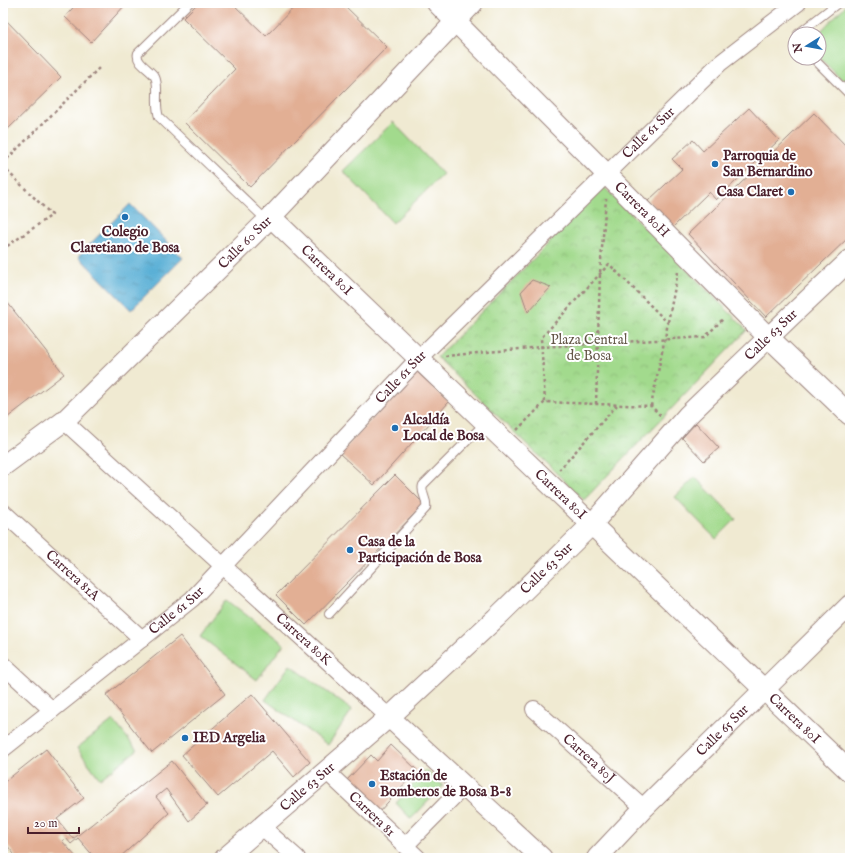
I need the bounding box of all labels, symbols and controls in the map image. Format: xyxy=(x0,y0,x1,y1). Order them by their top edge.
north arrow xyxy=(787,26,827,66)
text: N xyxy=(790,41,806,55)
street label: Calle 61 Sur xyxy=(619,103,679,163)
place label: Parroquia de San Bernardino xyxy=(723,147,813,181)
marker: Parroquia de San Bernardino xyxy=(710,159,720,169)
street label: Carrera 80H xyxy=(610,178,673,241)
place label: Casa Claret xyxy=(717,183,783,201)
marker: Casa Claret xyxy=(786,187,796,197)
marker: Colegio Claretiano de Bosa xyxy=(120,212,130,222)
street label: Calle 60 Sur xyxy=(214,212,276,273)
place label: Colegio Claretiano de Bosa xyxy=(71,223,180,257)
street label: Carrera 80I xyxy=(297,241,356,299)
street label: Calle 63 Sur xyxy=(741,305,801,365)
park label: Plaza Central de Bosa xyxy=(550,331,628,365)
street label: Calle 61 Sur xyxy=(371,347,430,408)
place label: Alcaldía Local de Bosa xyxy=(402,411,485,445)
marker: Alcaldía Local de Bosa xyxy=(390,423,400,433)
street label: Carrera 80I xyxy=(531,465,590,524)
place label: Casa de la Participación de Bosa xyxy=(358,533,482,567)
street label: Calle 63 Sur xyxy=(516,539,577,598)
marker: Casa de la Participación de Bosa xyxy=(345,545,355,555)
street label: Carrera 81A xyxy=(42,546,104,605)
street label: Calle 61 Sur xyxy=(145,583,208,639)
street label: Carrera 80K xyxy=(272,609,336,670)
street label: Carrera 80I xyxy=(765,690,824,748)
street label: Calle 65 Sur xyxy=(692,701,753,760)
place label: IED Argelia xyxy=(193,729,266,747)
street label: Carrera 80J xyxy=(559,730,619,787)
marker: IED Argelia xyxy=(180,733,190,743)
street label: Calle 63 Sur xyxy=(276,758,339,816)
place label: Estación de Bomberos de Bosa B-8 xyxy=(380,767,512,801)
marker: Estación de Bomberos de Bosa B-8 xyxy=(367,779,377,789)
street label: Carrera 81 xyxy=(345,788,399,841)
scale bar xyxy=(28,809,79,835)
text: 20 m xyxy=(34,816,57,831)

